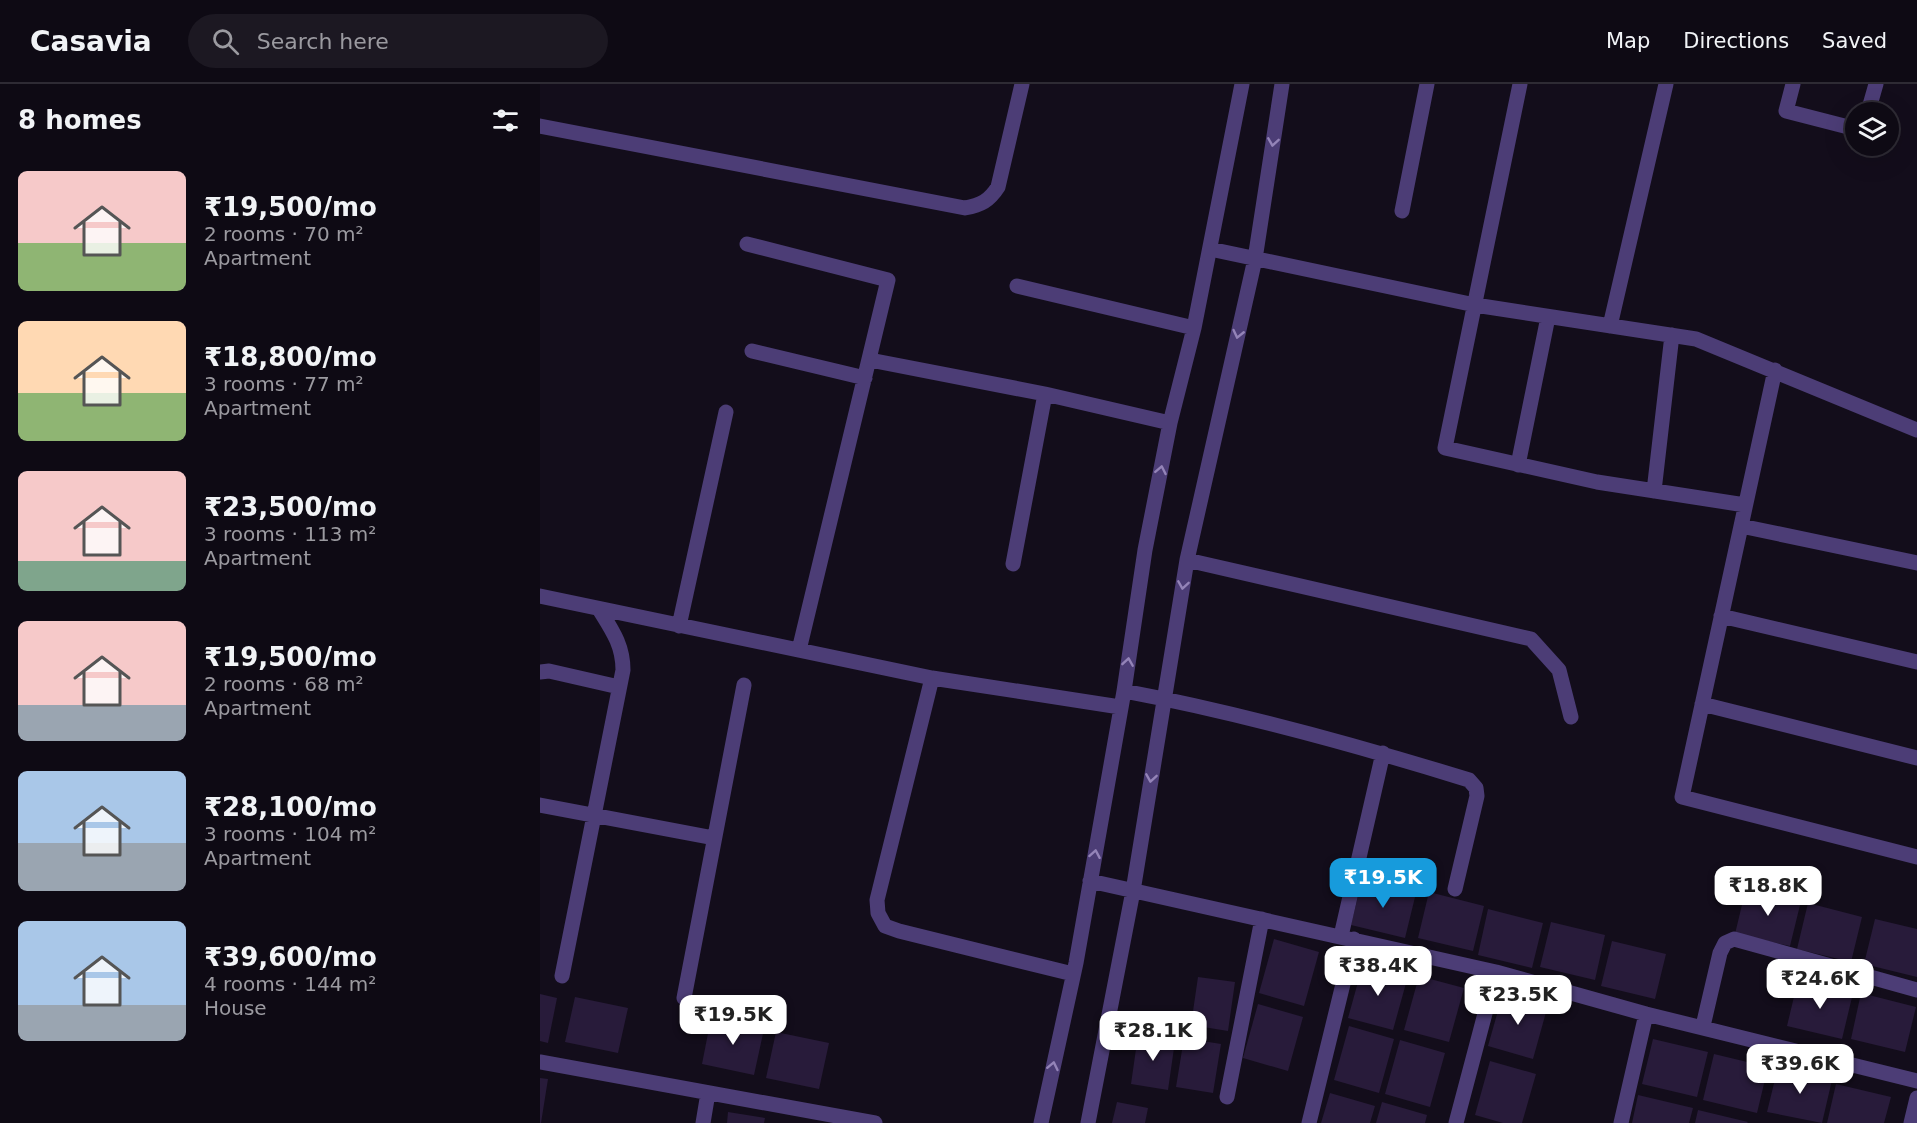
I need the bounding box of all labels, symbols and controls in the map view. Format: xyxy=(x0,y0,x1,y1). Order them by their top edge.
search box xyxy=(188,14,608,68)
text: Casavia xyxy=(30,25,152,58)
icon: search xyxy=(209,25,242,58)
text: Search here xyxy=(257,29,389,54)
text: Map xyxy=(1606,29,1650,53)
text: Directions xyxy=(1683,29,1789,53)
text: Saved xyxy=(1822,29,1887,53)
map controls xyxy=(1845,102,1899,156)
button: layers xyxy=(1845,102,1899,156)
icon: filters xyxy=(489,104,522,137)
text: 8 homes xyxy=(18,105,142,135)
one-way arrow xyxy=(1267,136,1280,146)
text: ₹19,500/mo xyxy=(204,192,377,222)
icon: home xyxy=(66,195,138,267)
text: 2 rooms · 70 m² xyxy=(204,222,364,246)
text: Apartment xyxy=(204,246,311,270)
one-way arrow xyxy=(1233,328,1246,338)
text: ₹18,800/mo xyxy=(204,342,377,372)
icon: home xyxy=(66,345,138,417)
text: 3 rooms · 77 m² xyxy=(204,372,364,396)
text: Apartment xyxy=(204,396,311,420)
one-way arrow xyxy=(1154,465,1167,475)
text: ₹23,500/mo xyxy=(204,492,377,522)
icon: home xyxy=(66,495,138,567)
text: 3 rooms · 113 m² xyxy=(204,522,376,546)
text: Apartment xyxy=(204,546,311,570)
one-way arrow xyxy=(1177,581,1189,590)
text: ₹19,500/mo xyxy=(204,642,377,672)
icon: home xyxy=(66,645,138,717)
one-way arrow xyxy=(1122,657,1134,666)
text: 2 rooms · 68 m² xyxy=(204,672,364,696)
text: Apartment xyxy=(204,696,311,720)
one-way arrow xyxy=(1145,773,1158,783)
text: ₹28,100/mo xyxy=(204,792,377,822)
icon: home xyxy=(66,795,138,867)
text: 3 rooms · 104 m² xyxy=(204,822,376,846)
text: Apartment xyxy=(204,846,311,870)
one-way arrow xyxy=(1088,849,1101,859)
pin: ₹19.5K xyxy=(1334,858,1432,909)
text: ₹19.5K xyxy=(1344,865,1422,889)
pin: ₹18.8K xyxy=(1719,866,1817,917)
text: ₹18.8K xyxy=(1729,873,1807,897)
text: ₹39,600/mo xyxy=(204,942,377,972)
icon: home xyxy=(66,945,138,1017)
pin: ₹38.4K xyxy=(1329,946,1427,997)
text: ₹38.4K xyxy=(1339,953,1417,977)
pin: ₹24.6K xyxy=(1771,959,1869,1010)
text: ₹24.6K xyxy=(1781,966,1859,990)
text: 4 rooms · 144 m² xyxy=(204,972,376,996)
pin: ₹23.5K xyxy=(1469,975,1567,1026)
text: ₹23.5K xyxy=(1479,982,1557,1006)
pin: ₹19.5K xyxy=(684,995,782,1046)
text: House xyxy=(204,996,267,1020)
text: ₹19.5K xyxy=(694,1002,772,1026)
pin: ₹28.1K xyxy=(1104,1011,1202,1062)
text: ₹28.1K xyxy=(1114,1018,1192,1042)
pin: ₹39.6K xyxy=(1751,1044,1849,1095)
text: ₹39.6K xyxy=(1761,1051,1839,1075)
one-way arrow xyxy=(1046,1061,1059,1071)

